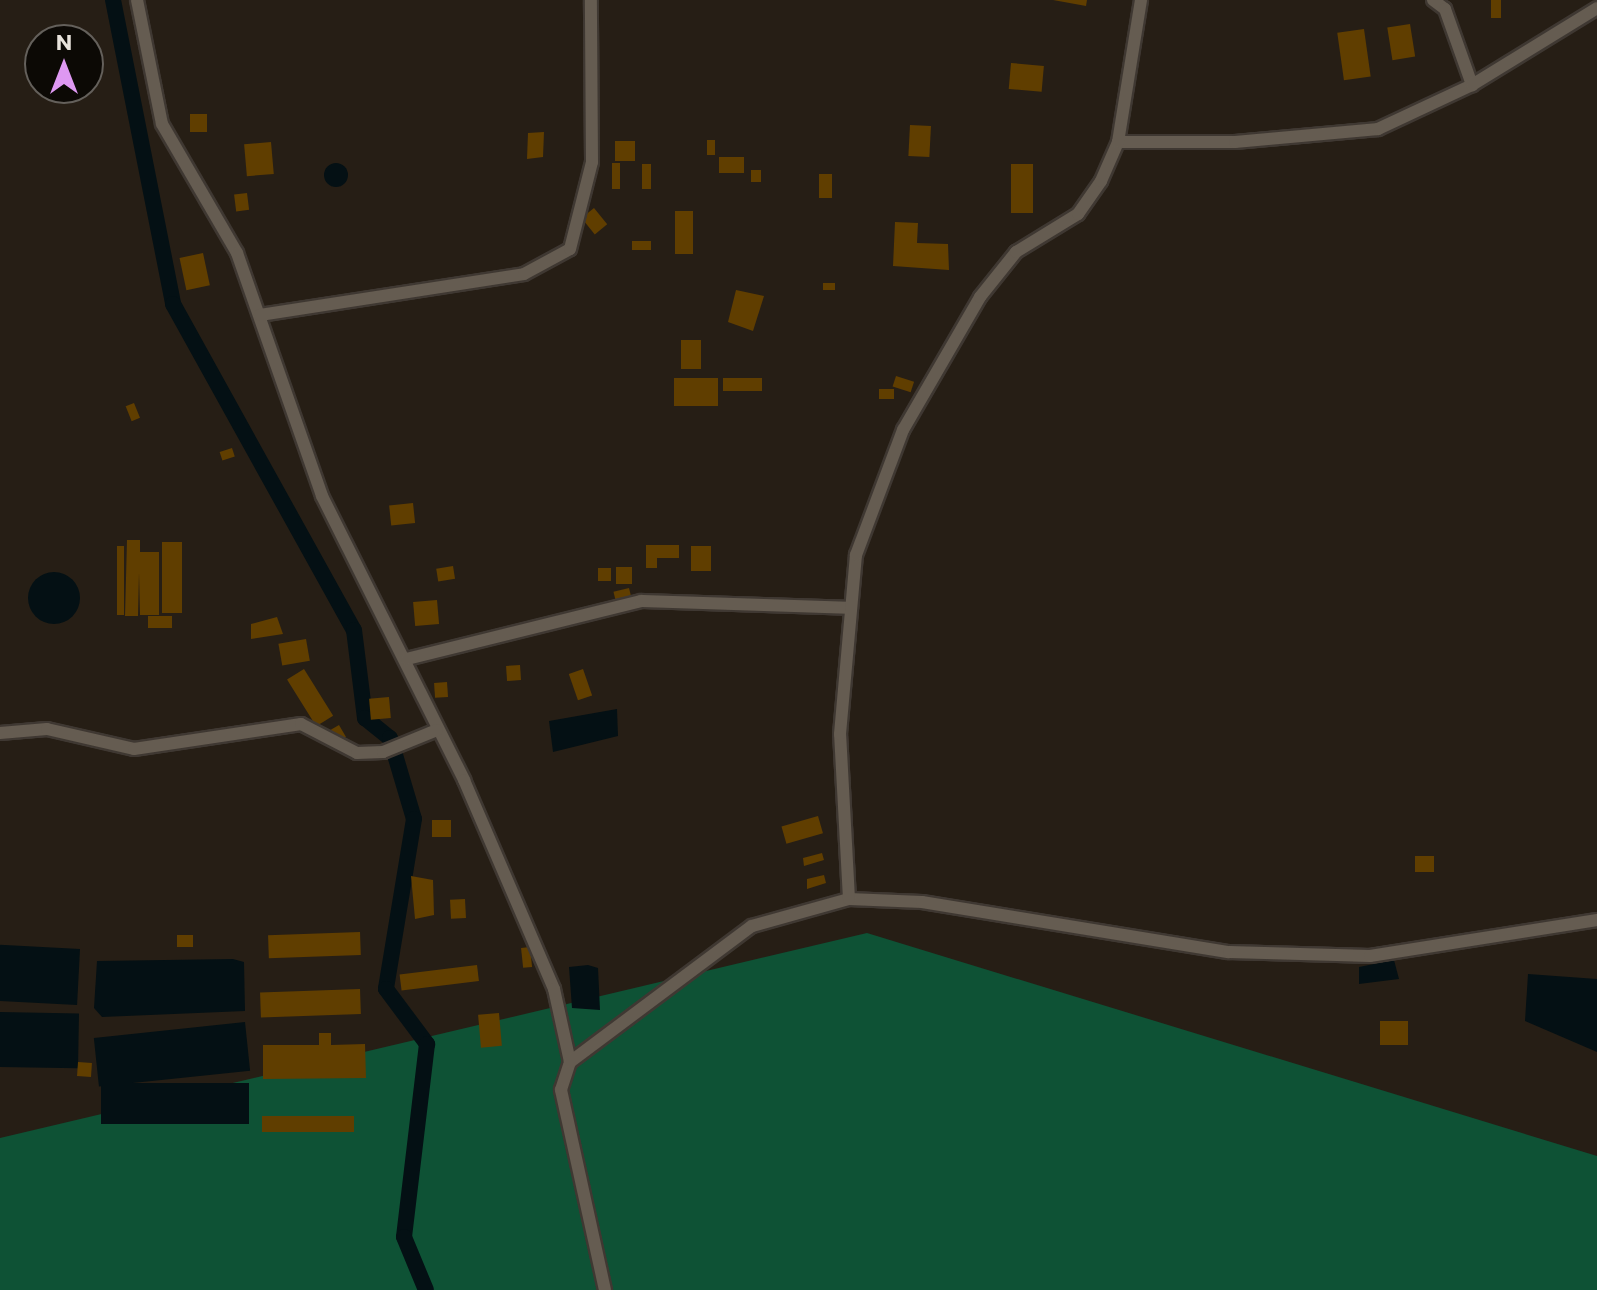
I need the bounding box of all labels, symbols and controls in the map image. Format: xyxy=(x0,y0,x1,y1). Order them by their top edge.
north arrow xyxy=(24,24,104,104)
text: N xyxy=(56,28,72,55)

